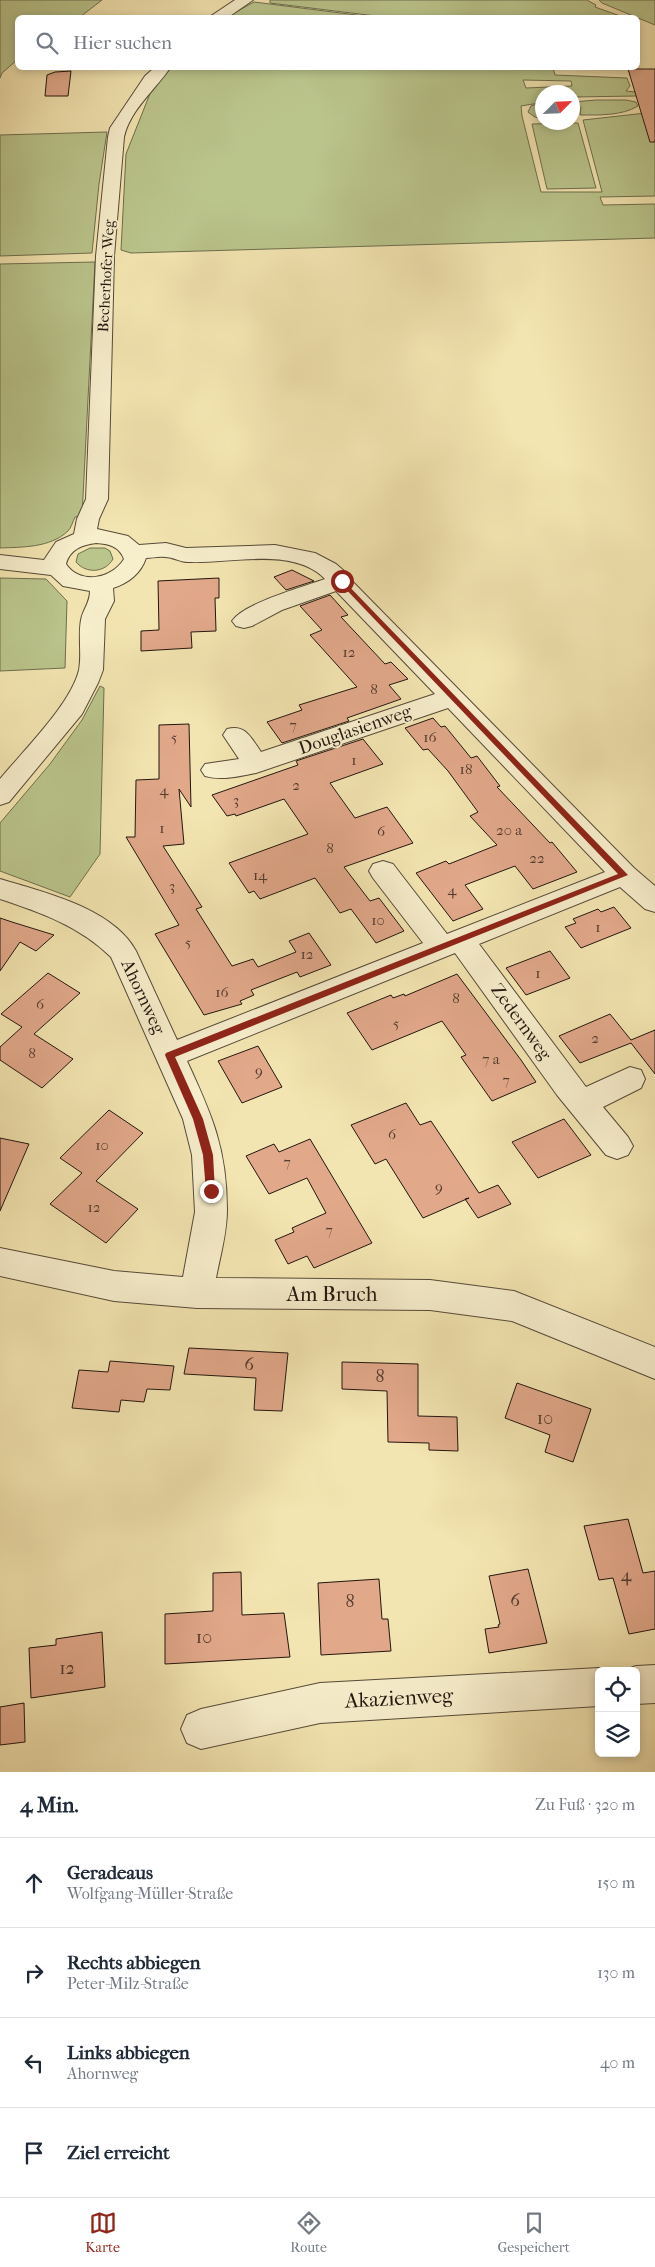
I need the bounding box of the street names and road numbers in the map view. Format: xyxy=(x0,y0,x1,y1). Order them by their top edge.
street label: Becherhofer Weg xyxy=(94,218,118,333)
street label: Douglasienweg xyxy=(296,701,415,759)
street label: Ahornweg xyxy=(116,955,170,1038)
street label: Zedernweg xyxy=(486,980,556,1065)
street label: Am Bruch xyxy=(285,1282,378,1306)
street label: Akazienweg xyxy=(343,1683,455,1713)

